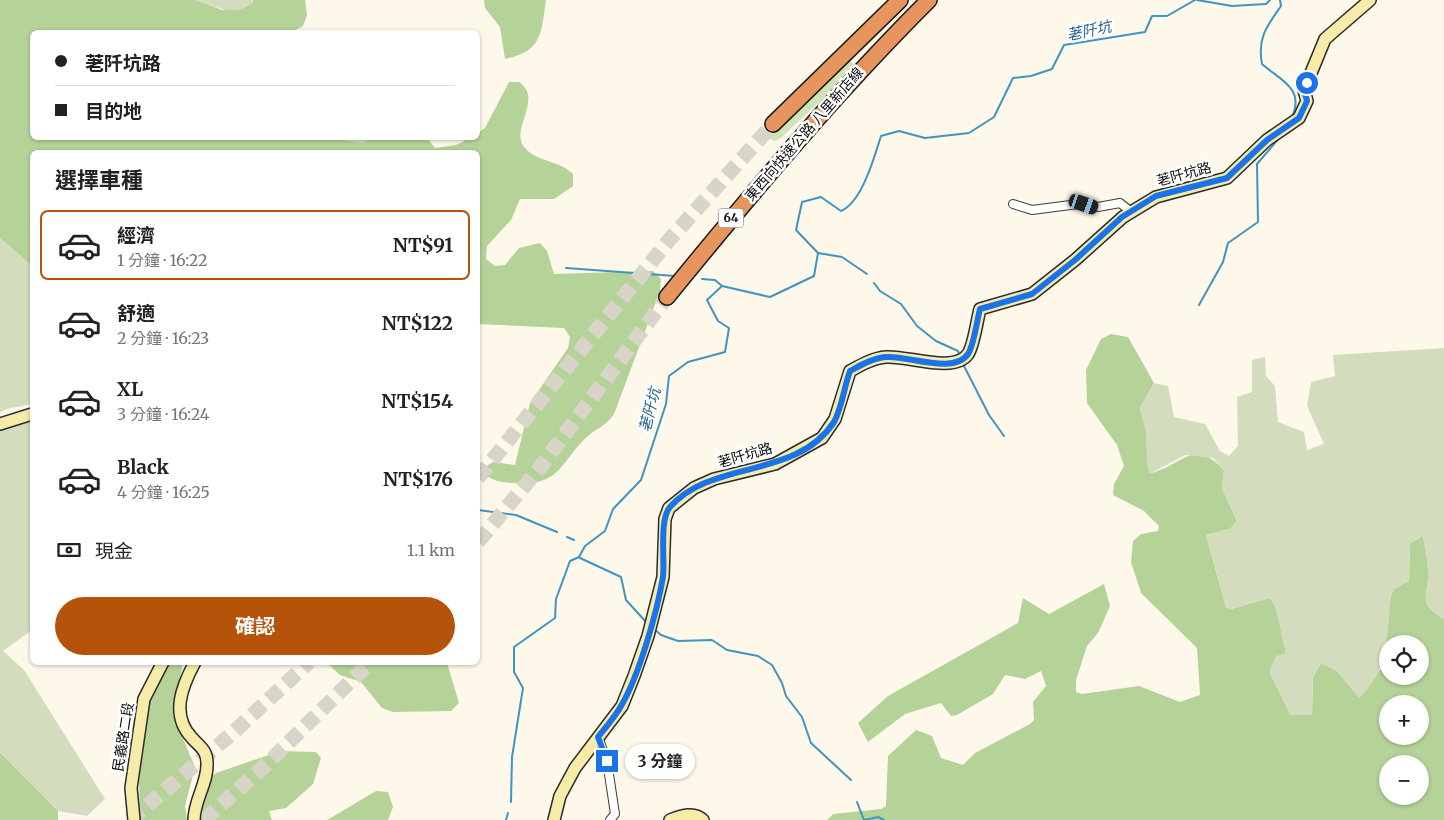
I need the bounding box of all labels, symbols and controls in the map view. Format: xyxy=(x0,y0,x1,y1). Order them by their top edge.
water label: 荖阡坑 xyxy=(1065,16,1115,44)
text: 荖阡坑路 xyxy=(85,51,161,75)
street label: 東西向快速公路 八里新店線 xyxy=(741,63,867,205)
route start xyxy=(1296,72,1318,94)
text: 目的地 xyxy=(85,99,142,123)
street label: 荖阡坑路 xyxy=(1155,158,1213,190)
text: 選擇車種 xyxy=(55,166,143,194)
car xyxy=(1067,192,1100,216)
road number: 64 xyxy=(718,208,744,228)
icon: car xyxy=(57,223,102,268)
text: 經濟 xyxy=(117,223,155,247)
text: NT$91 xyxy=(393,233,453,257)
text: 1 分鐘 · 16:22 xyxy=(117,250,208,270)
icon: car xyxy=(57,301,102,346)
text: 舒適 xyxy=(117,301,155,325)
text: NT$122 xyxy=(382,311,453,335)
text: 2 分鐘 · 16:23 xyxy=(117,328,209,348)
text: XL xyxy=(117,377,143,401)
icon: car xyxy=(57,379,102,424)
water label: 荖阡坑 xyxy=(635,384,665,434)
text: NT$154 xyxy=(381,389,453,413)
text: 3 分鐘 · 16:24 xyxy=(117,404,210,424)
street label: 荖阡坑路 xyxy=(716,439,774,471)
text: Black xyxy=(117,455,169,479)
icon: car xyxy=(57,457,102,502)
text: NT$176 xyxy=(383,467,453,491)
text: 4 分鐘 · 16:25 xyxy=(117,482,210,502)
icon: cash xyxy=(55,536,83,564)
text: 現金 xyxy=(95,539,133,563)
text: 1.1 km xyxy=(407,540,455,560)
button: 確認 xyxy=(55,597,455,655)
map controls xyxy=(1379,635,1429,805)
button: locate xyxy=(1379,635,1429,685)
button: + xyxy=(1379,695,1429,745)
street label: 民義路二段 xyxy=(109,701,137,773)
callout: 3 分鐘 xyxy=(624,744,694,778)
route end xyxy=(596,750,618,772)
text: 3 分鐘 xyxy=(638,751,682,771)
button: − xyxy=(1379,755,1429,805)

